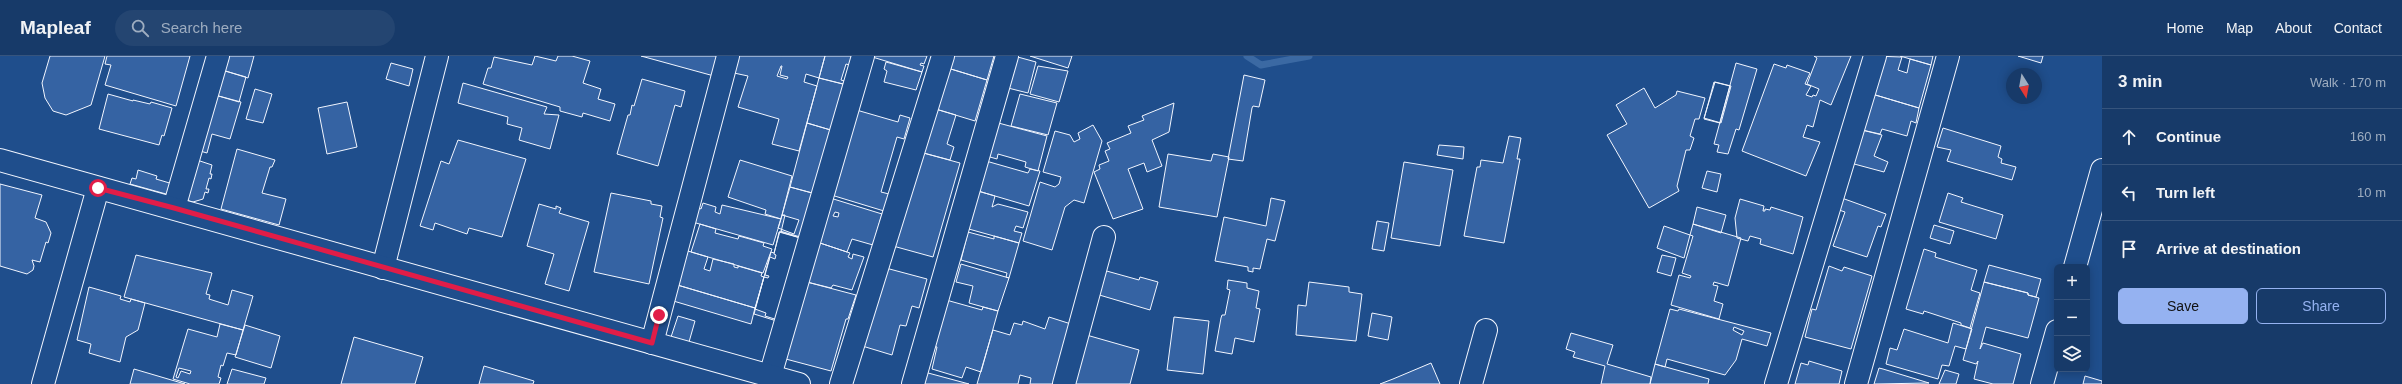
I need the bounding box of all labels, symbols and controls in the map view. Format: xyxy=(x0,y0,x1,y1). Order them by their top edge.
search box xyxy=(115,10,395,46)
text: Mapleaf xyxy=(20,17,91,38)
icon: search xyxy=(129,17,151,39)
text: Search here xyxy=(161,19,242,36)
text: Home xyxy=(2167,20,2204,36)
text: Map xyxy=(2226,20,2253,36)
text: About xyxy=(2275,20,2312,36)
text: Contact xyxy=(2334,20,2382,36)
north arrow xyxy=(2006,68,2042,104)
text: 3 min xyxy=(2118,72,2162,91)
text: Walk · 170 m xyxy=(2310,75,2386,90)
icon: ahead xyxy=(2118,126,2140,148)
text: Continue xyxy=(2156,128,2221,145)
text: 160 m xyxy=(2350,129,2386,144)
route start xyxy=(89,179,107,197)
icon: left xyxy=(2118,182,2140,204)
text: Turn left xyxy=(2156,184,2215,201)
text: 10 m xyxy=(2357,185,2386,200)
icon: arrive xyxy=(2118,238,2140,260)
text: Arrive at destination xyxy=(2156,240,2301,257)
map controls xyxy=(2054,264,2090,372)
button: + xyxy=(2054,264,2090,300)
button: Save xyxy=(2118,288,2248,324)
button: Share xyxy=(2256,288,2386,324)
button: − xyxy=(2054,300,2090,336)
route end xyxy=(650,306,668,324)
button: layers xyxy=(2054,336,2090,372)

